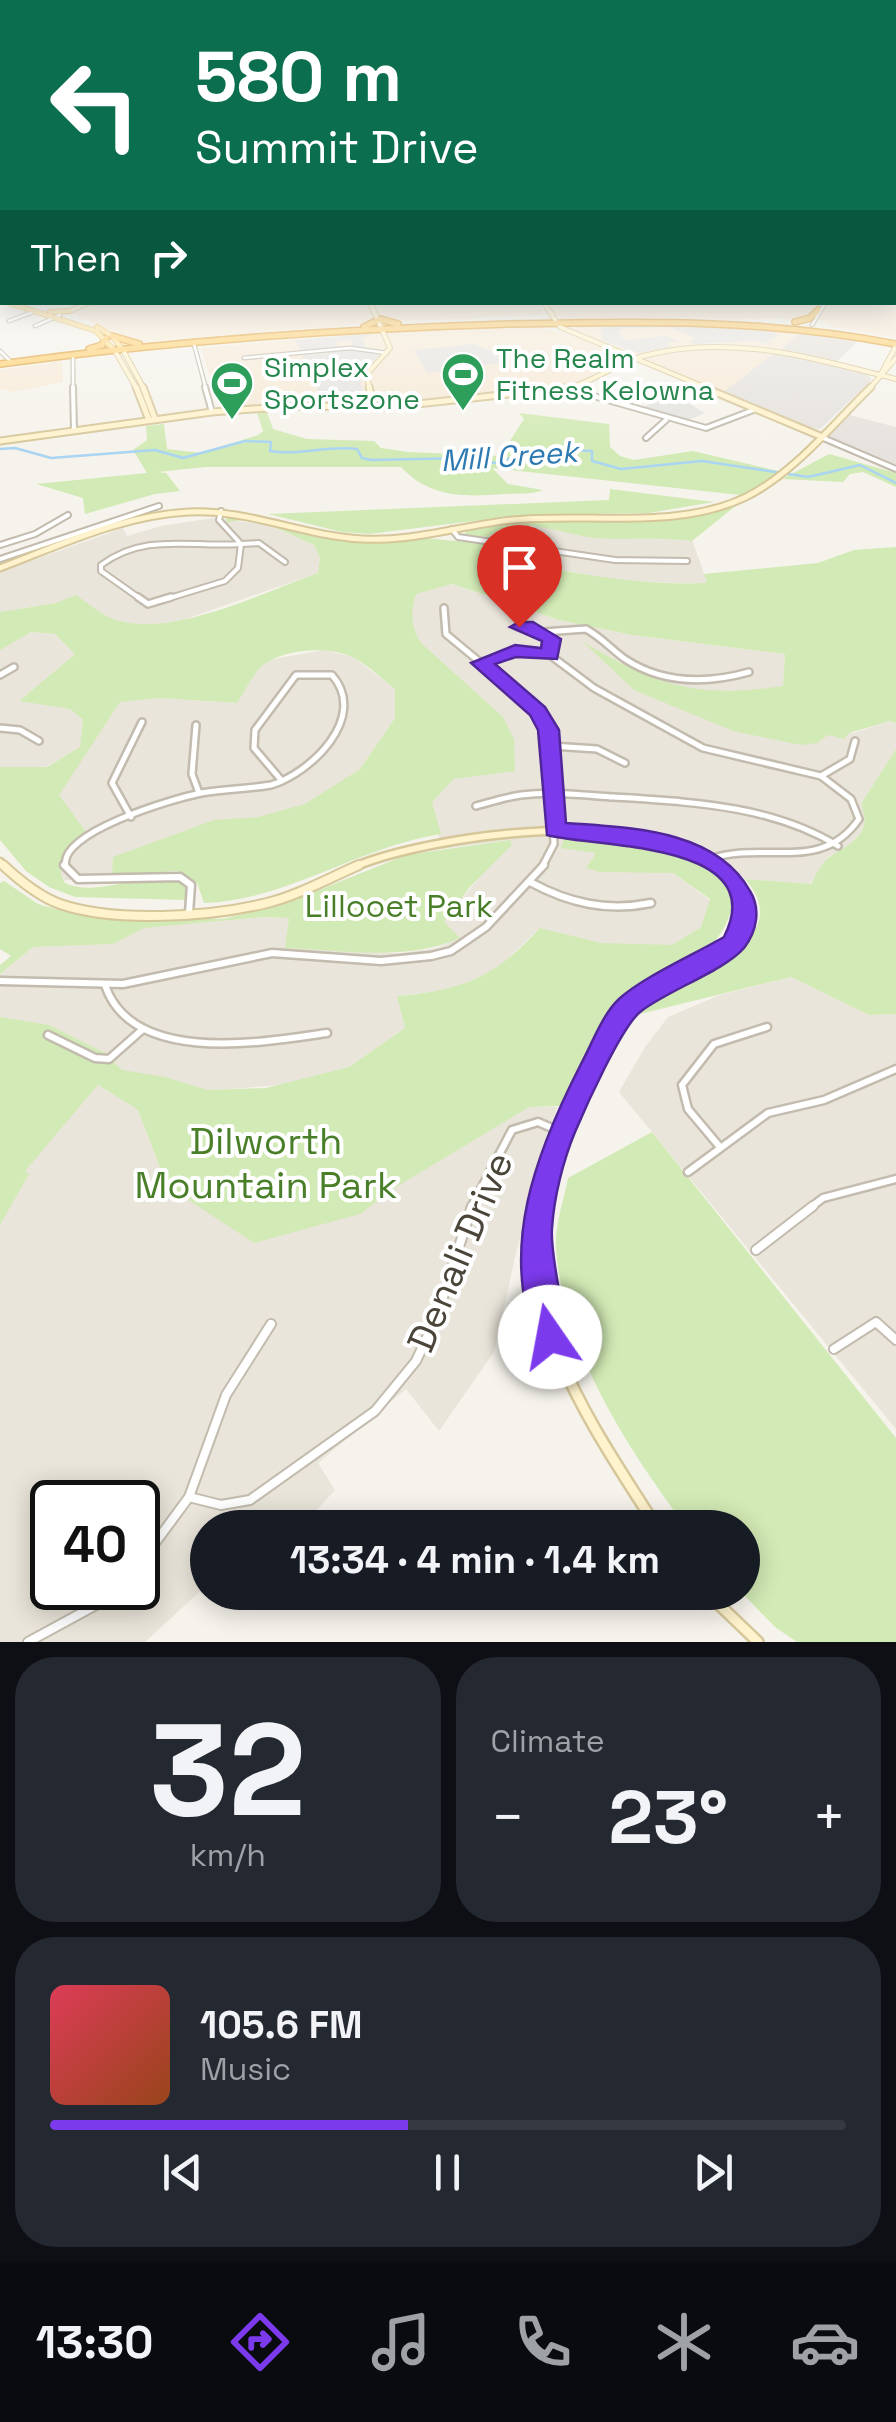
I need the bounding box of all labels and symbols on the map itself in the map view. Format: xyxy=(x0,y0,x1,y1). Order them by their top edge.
place label: The Realm Fitness Kelowna xyxy=(496,340,714,408)
place label: Simplex Sportszone xyxy=(264,349,420,417)
sports icon: The Realm Fitness Kelowna xyxy=(440,351,486,412)
sports icon: Simplex Sportszone xyxy=(209,360,255,421)
water label: Mill Creek xyxy=(439,432,582,480)
pin xyxy=(477,525,562,628)
park label: Lillooet Park xyxy=(305,886,493,926)
park label: Dilworth Mountain Park xyxy=(135,1117,398,1209)
street label: Denali Drive xyxy=(396,1145,524,1359)
position arrow xyxy=(498,1285,602,1389)
speed limit sign: 40 xyxy=(30,1480,160,1610)

